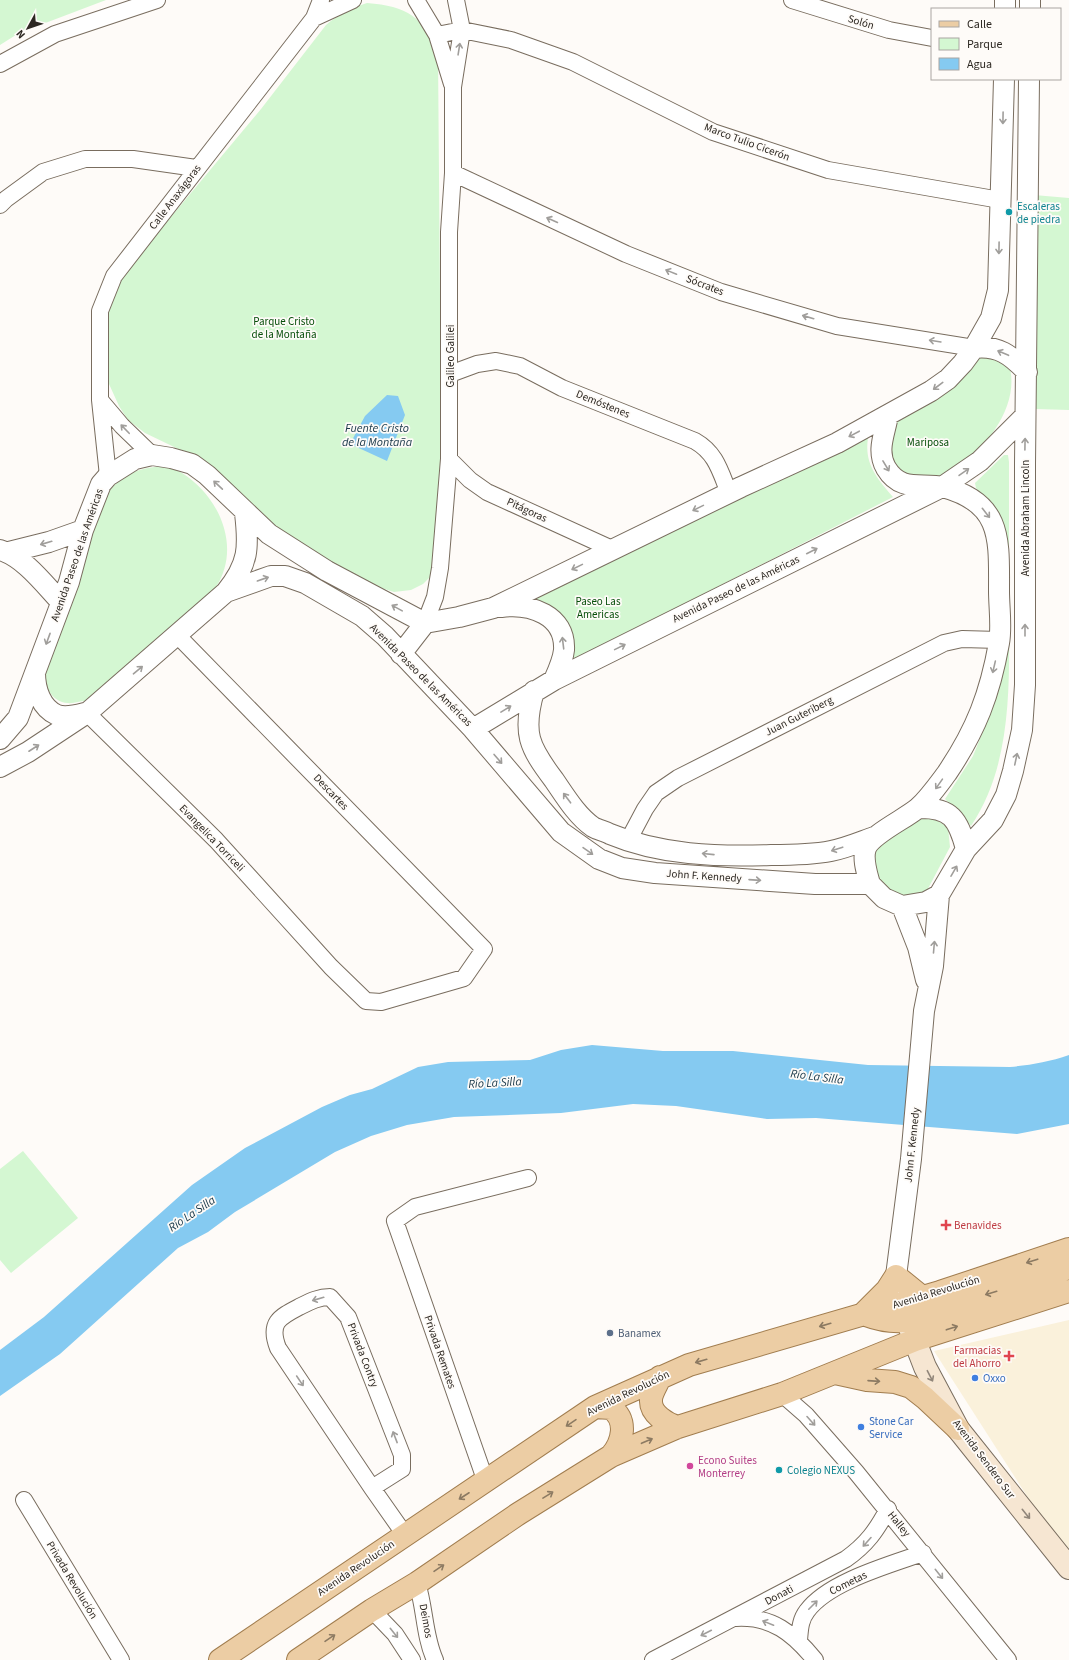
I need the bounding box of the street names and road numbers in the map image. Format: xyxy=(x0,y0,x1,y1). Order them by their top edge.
street label: Solón xyxy=(846,11,876,33)
street label: Marco Tulio Cicerón xyxy=(702,120,792,164)
street label: Calle Anaxágoras xyxy=(146,161,205,233)
street label: Sócrates xyxy=(684,271,726,299)
street label: Galileo Galilei xyxy=(443,324,458,388)
street label: Demóstenes xyxy=(574,386,632,422)
street label: Avenida Abraham Lincoln xyxy=(1018,460,1033,576)
street label: Avenida Paseo de las Américas xyxy=(47,486,107,623)
street label: Pitágoras xyxy=(504,494,550,526)
street label: Avenida Paseo de las Américas xyxy=(670,551,802,626)
street label: Avenida Paseo de las Américas xyxy=(366,620,476,730)
street label: Juan Guteriberg xyxy=(763,692,836,740)
street label: Descartes xyxy=(310,771,352,814)
street label: Evangelica Torriceli xyxy=(176,801,248,875)
street label: John F. Kennedy xyxy=(666,866,742,886)
street label: John F. Kennedy xyxy=(901,1107,923,1183)
street label: Avenida Revolución xyxy=(891,1272,981,1312)
street label: Privada Remates xyxy=(420,1313,460,1391)
street label: Privada Contry xyxy=(344,1320,382,1390)
street label: Avenida Revolución xyxy=(584,1366,672,1420)
street label: Avenida Sendero Sur xyxy=(949,1416,1019,1502)
street label: Halley xyxy=(884,1508,914,1540)
street label: Avenida Revolución xyxy=(314,1537,398,1599)
street label: Privada Revolución xyxy=(43,1538,101,1622)
street label: Cometas xyxy=(827,1567,870,1599)
street label: Donati xyxy=(762,1581,796,1609)
street label: Deimos xyxy=(416,1603,436,1640)

